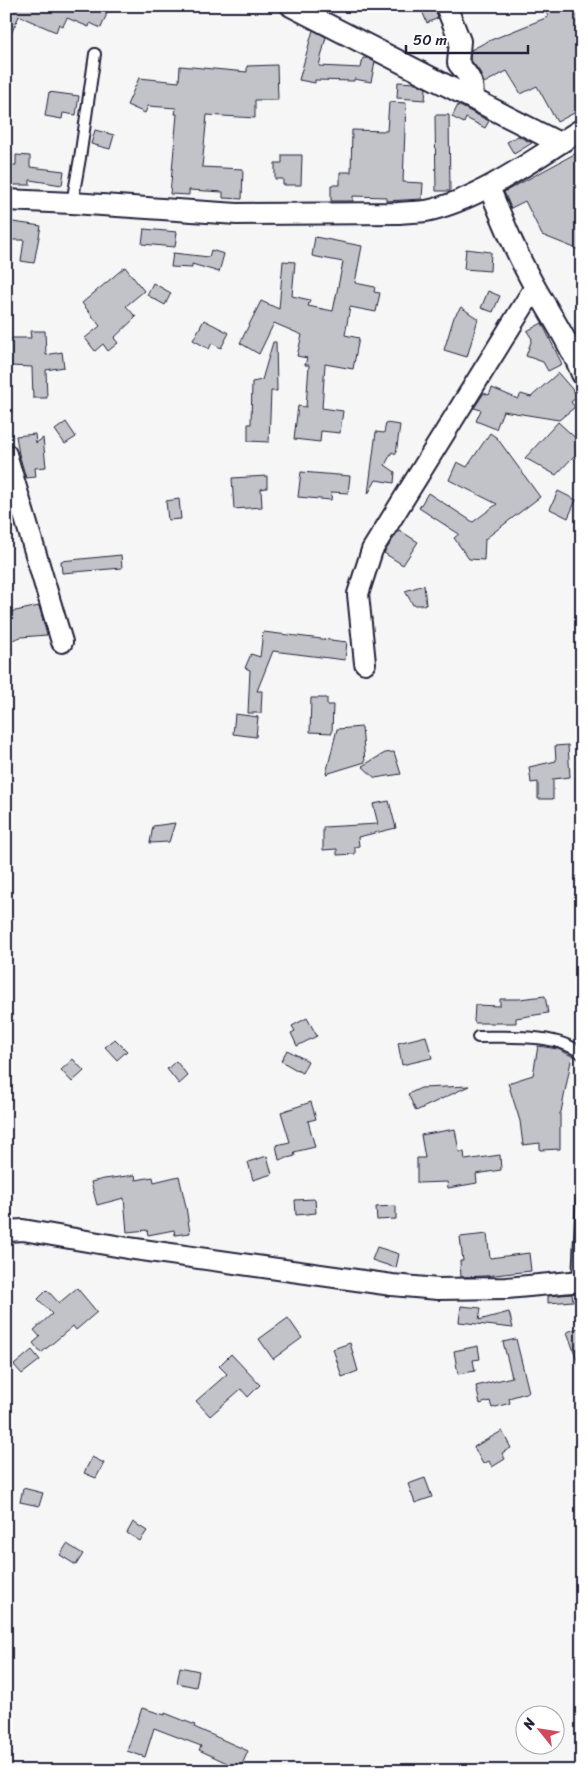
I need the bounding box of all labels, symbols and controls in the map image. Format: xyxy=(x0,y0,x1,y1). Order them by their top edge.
scale bar xyxy=(406,22,528,54)
text: 50 m xyxy=(413,27,448,53)
north arrow xyxy=(516,1704,566,1754)
text: N xyxy=(515,1713,543,1735)

